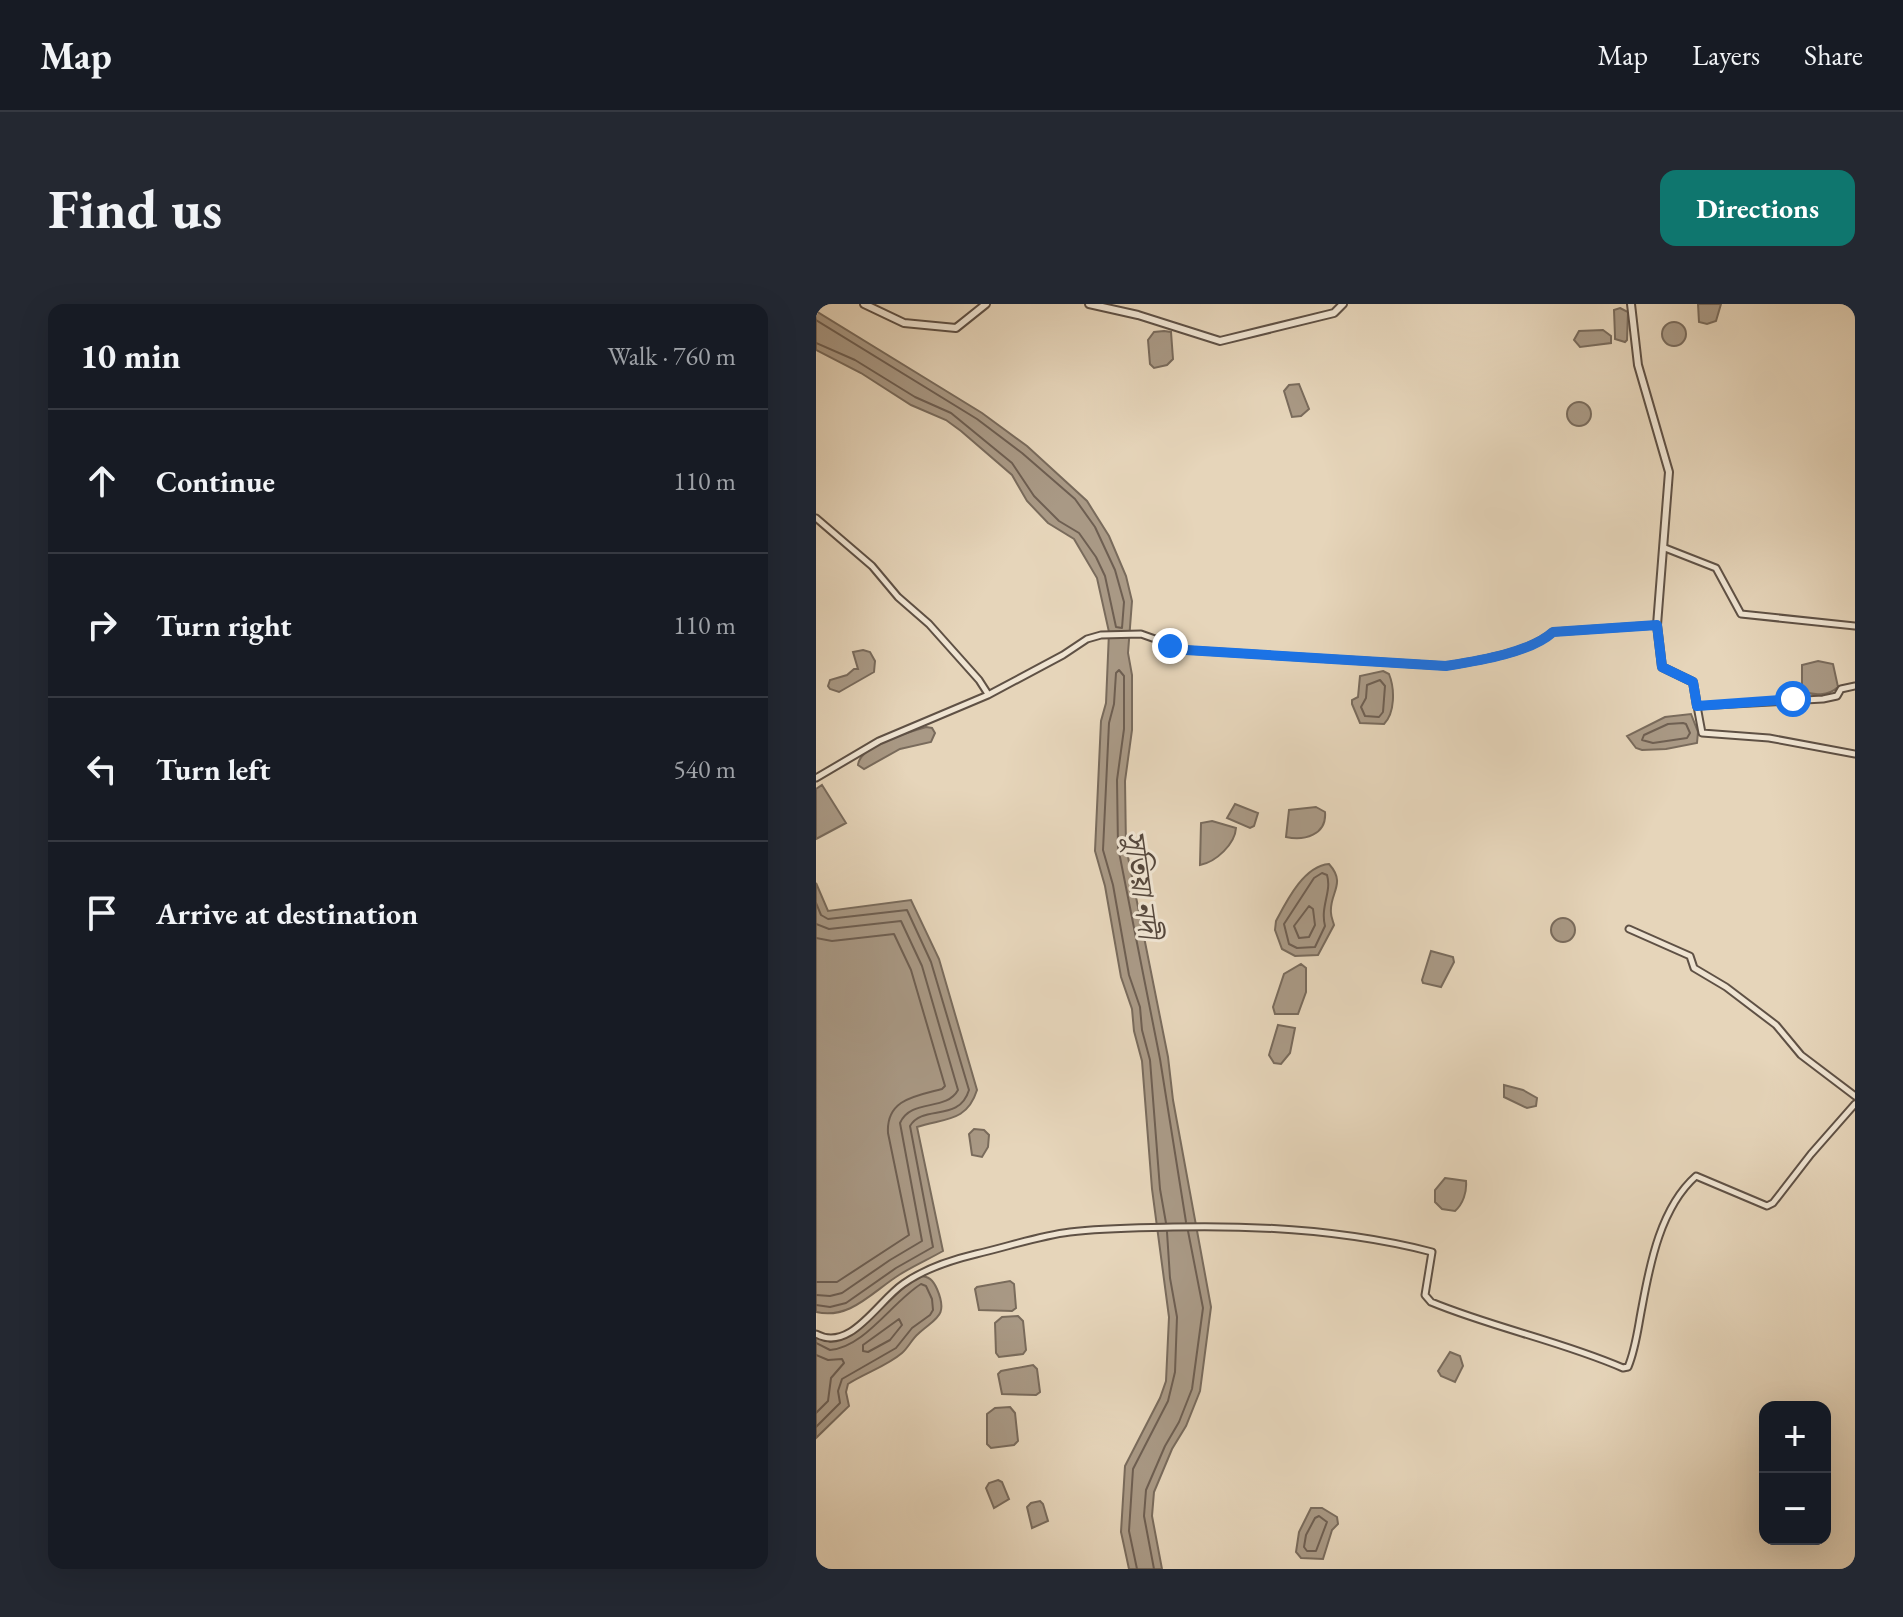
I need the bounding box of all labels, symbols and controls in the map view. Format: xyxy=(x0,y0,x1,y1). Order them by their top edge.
text: Map xyxy=(40,31,112,80)
text: Map xyxy=(1598,37,1648,73)
text: Layers xyxy=(1692,37,1760,73)
text: Share xyxy=(1804,37,1863,73)
button: Directions xyxy=(1660,170,1855,246)
text: Find us xyxy=(48,172,222,245)
text: 10 min xyxy=(80,334,181,378)
text: Walk · 760 m xyxy=(608,339,736,373)
icon: ahead xyxy=(80,459,124,503)
text: Continue xyxy=(156,462,275,501)
text: 110 m xyxy=(673,464,736,498)
icon: right xyxy=(80,603,124,647)
text: Turn right xyxy=(156,606,292,645)
text: 110 m xyxy=(673,608,736,642)
route end xyxy=(1152,628,1188,664)
route start xyxy=(1775,681,1811,717)
icon: left xyxy=(80,747,124,791)
text: Turn left xyxy=(156,750,270,789)
text: 540 m xyxy=(673,752,736,786)
water label: সুতিয়া নদী xyxy=(1115,828,1169,943)
icon: arrive xyxy=(80,891,124,935)
text: Arrive at destination xyxy=(156,894,418,933)
map controls xyxy=(1759,1401,1831,1545)
button: + xyxy=(1759,1401,1831,1473)
button: − xyxy=(1759,1473,1831,1545)

